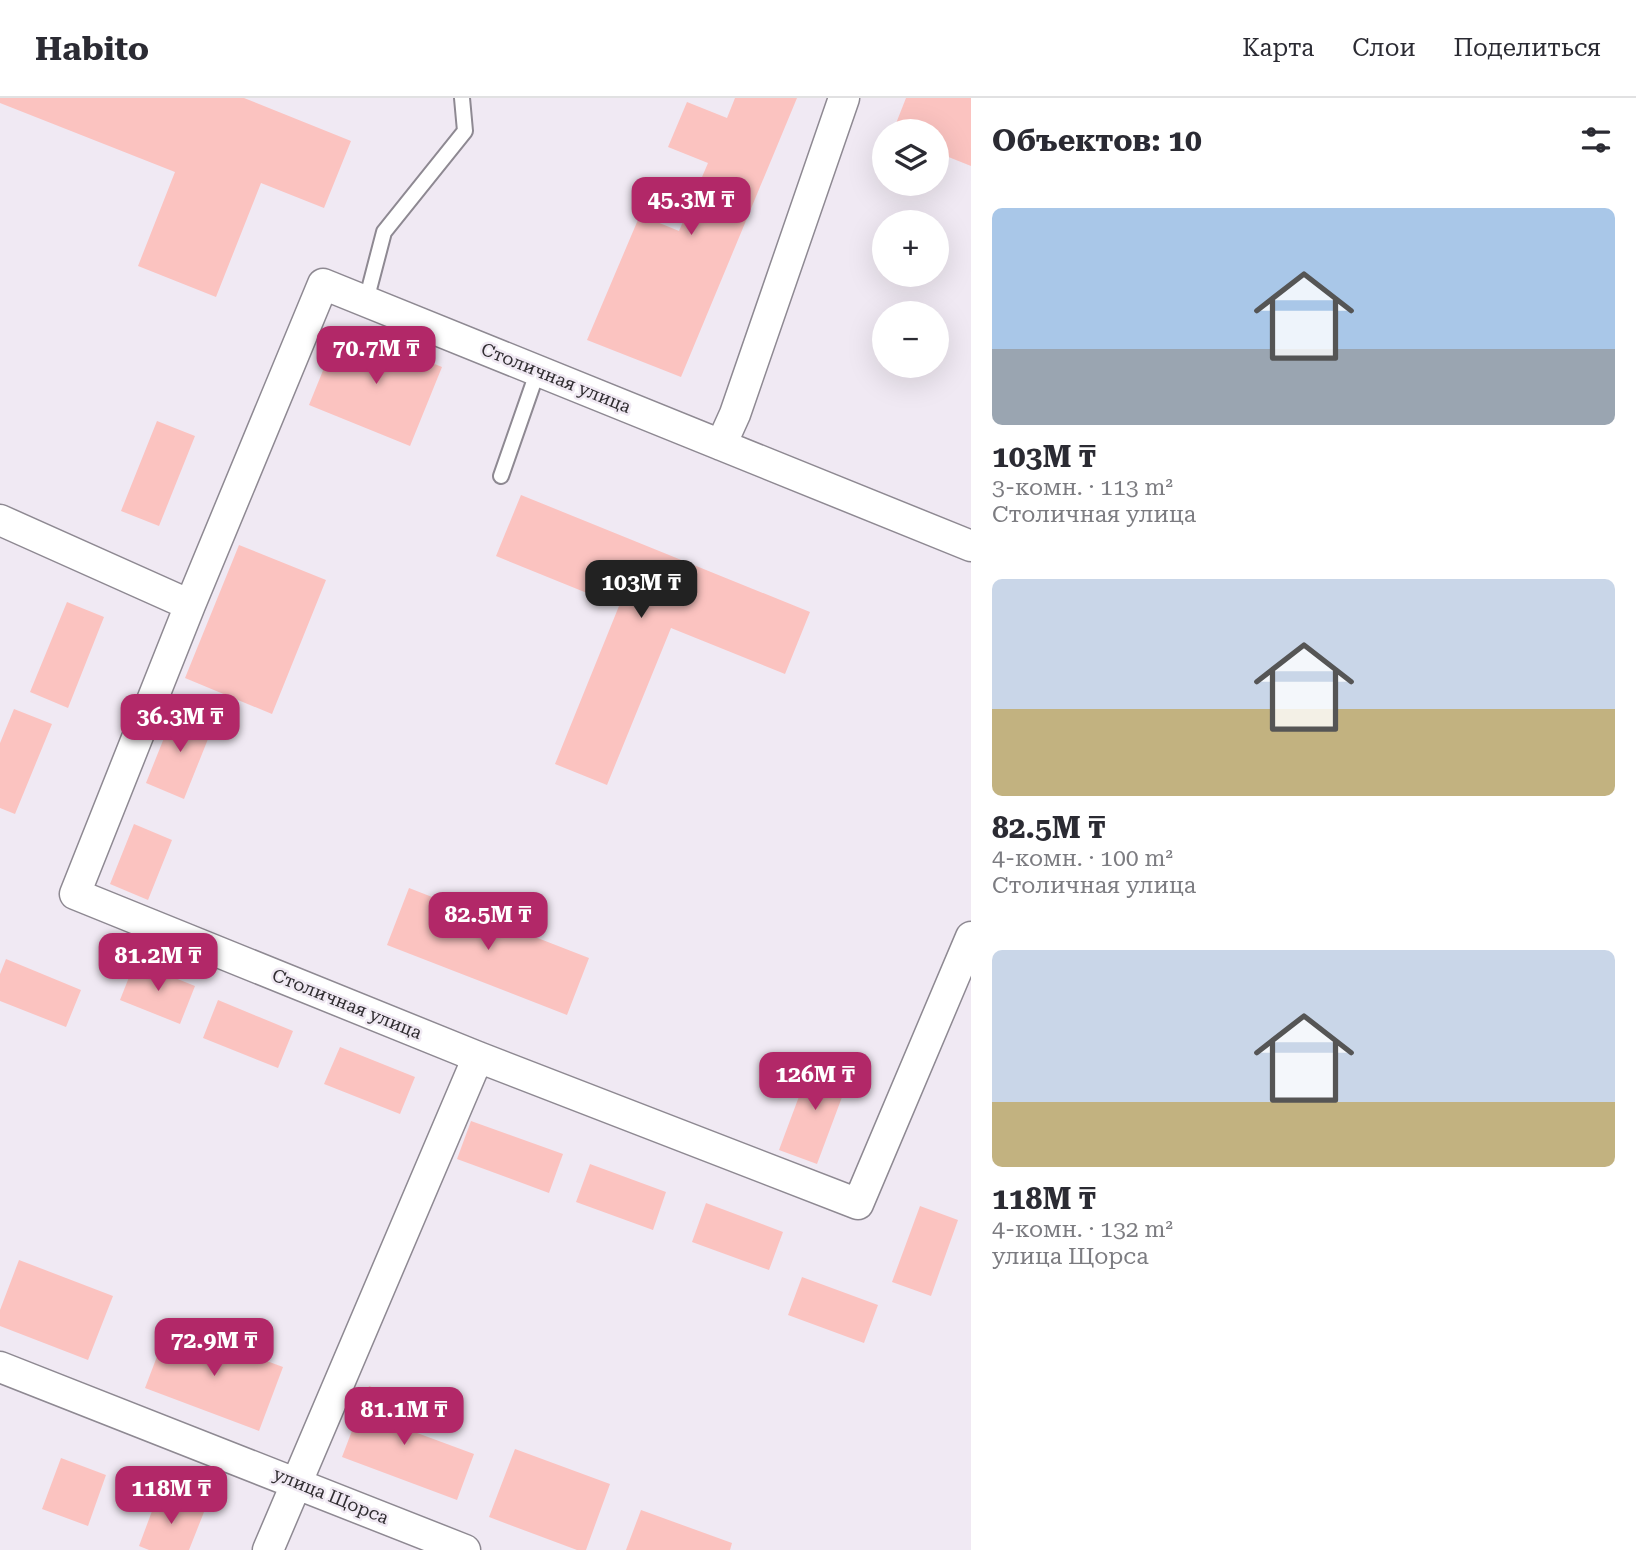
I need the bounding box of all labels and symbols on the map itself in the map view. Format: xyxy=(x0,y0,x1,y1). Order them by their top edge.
pin: 45.3M ₸ xyxy=(626,178,756,237)
pin: 70.7M ₸ xyxy=(311,327,441,386)
street label: Столичная улица xyxy=(478,338,634,417)
pin: 103M ₸ xyxy=(584,560,698,620)
pin: 36.3M ₸ xyxy=(115,694,245,754)
pin: 82.5M ₸ xyxy=(423,892,553,952)
pin: 81.2M ₸ xyxy=(93,934,223,993)
street label: Столичная улица xyxy=(269,964,425,1043)
pin: 126M ₸ xyxy=(758,1052,872,1112)
pin: 72.9M ₸ xyxy=(149,1318,279,1378)
pin: 81.1M ₸ xyxy=(339,1388,469,1447)
street label: улица Щорса xyxy=(270,1463,392,1528)
pin: 118M ₸ xyxy=(114,1466,228,1526)

